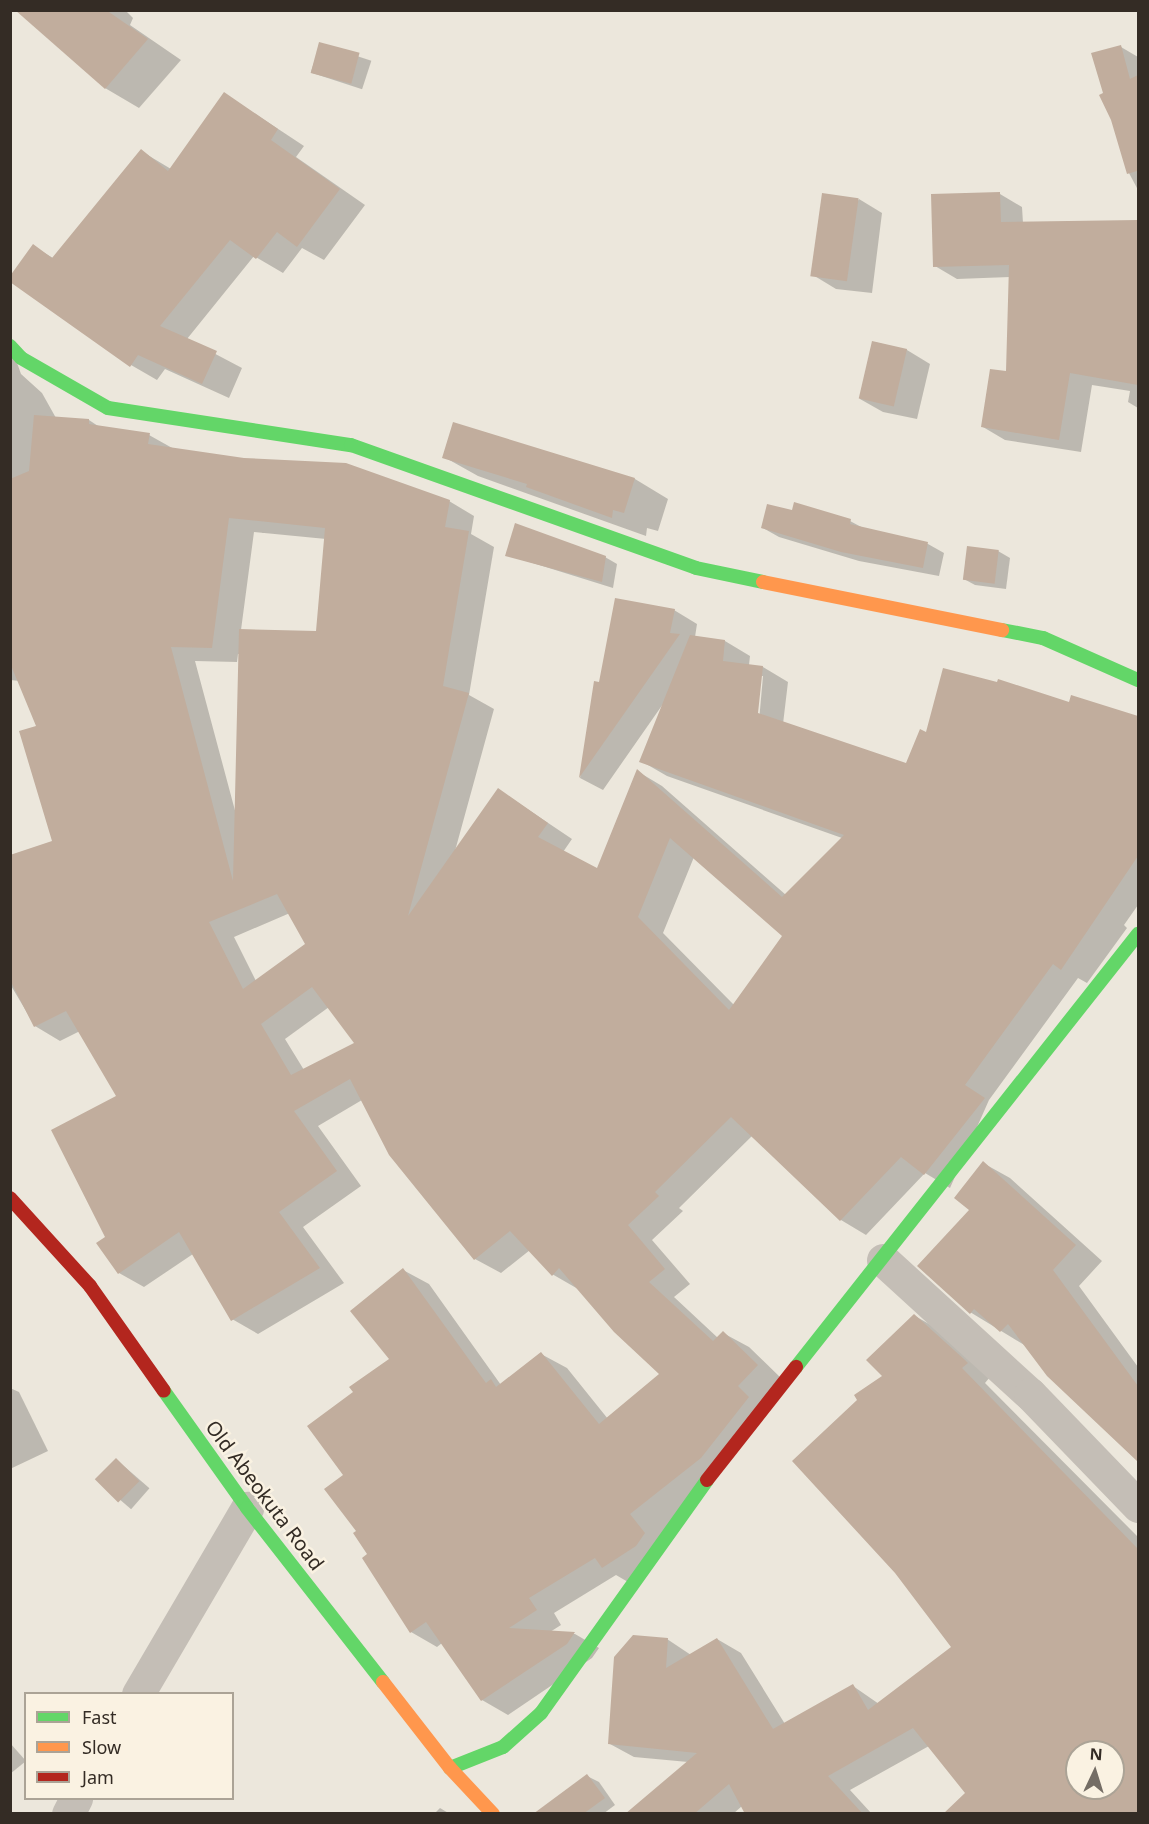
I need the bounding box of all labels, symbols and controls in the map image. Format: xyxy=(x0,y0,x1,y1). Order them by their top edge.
street label: Old Abeokuta Road xyxy=(201,1415,329,1575)
legend xyxy=(24,1692,234,1800)
text: Fast xyxy=(82,1705,117,1729)
text: Slow xyxy=(82,1735,121,1759)
north arrow xyxy=(1065,1740,1125,1800)
text: N xyxy=(1089,1743,1103,1765)
text: Jam xyxy=(82,1765,114,1789)

